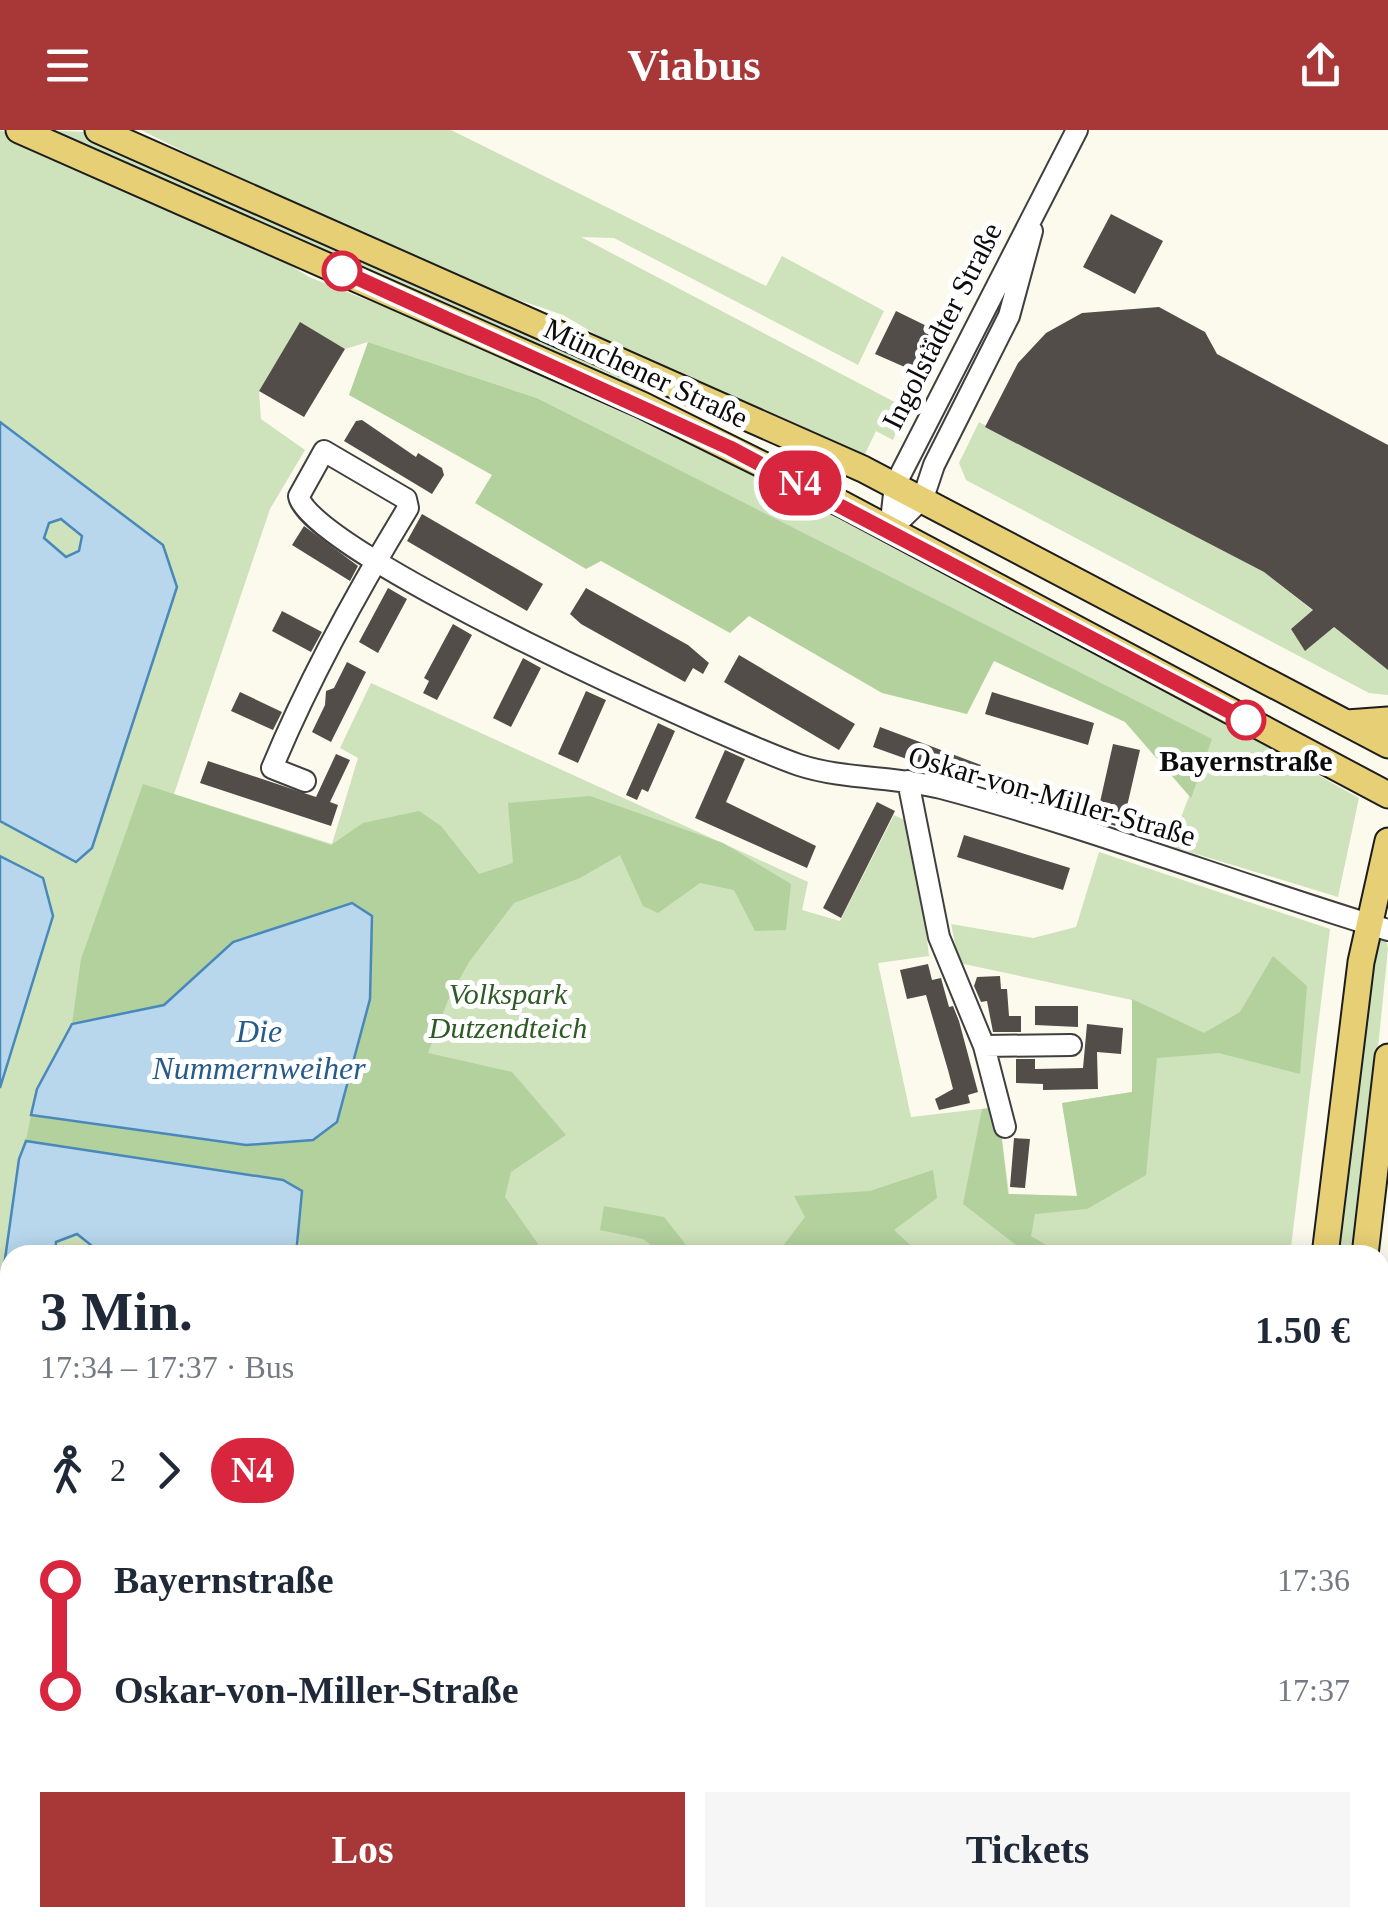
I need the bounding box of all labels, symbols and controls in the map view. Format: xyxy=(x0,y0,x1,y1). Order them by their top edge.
icon: menu xyxy=(40,38,95,93)
icon: share xyxy=(1293,38,1348,93)
text: Viabus xyxy=(627,40,761,90)
street label: Ingolstädter Straße xyxy=(875,217,1008,435)
unlabelled marker xyxy=(323,252,361,290)
street label: Münchener Straße xyxy=(539,311,753,434)
line badge: N4 xyxy=(755,450,845,516)
text: N4 xyxy=(779,464,821,503)
marker: Bayernstraße xyxy=(1227,701,1265,739)
street label: Oskar-von-Miller-Straße xyxy=(905,739,1199,852)
place label: Bayernstraße xyxy=(1159,744,1333,777)
park label: Volkspark Dutzendteich xyxy=(428,977,587,1044)
water label: Die Nummernweiher xyxy=(151,1013,366,1086)
text: 3 Min. xyxy=(40,1281,193,1342)
text: 1.50 € xyxy=(1255,1309,1350,1351)
text: 17:34 – 17:37 · Bus xyxy=(40,1349,294,1385)
icon: walk xyxy=(40,1443,95,1498)
icon: forward xyxy=(141,1443,196,1498)
text: N4 xyxy=(231,1451,274,1490)
text: 2 xyxy=(110,1452,126,1488)
text: Bayernstraße xyxy=(114,1559,334,1601)
text: 17:36 xyxy=(1277,1562,1350,1598)
text: Oskar-von-Miller-Straße xyxy=(114,1669,519,1711)
text: 17:37 xyxy=(1277,1672,1350,1708)
button: Los xyxy=(40,1792,685,1907)
button: Tickets xyxy=(705,1792,1350,1907)

